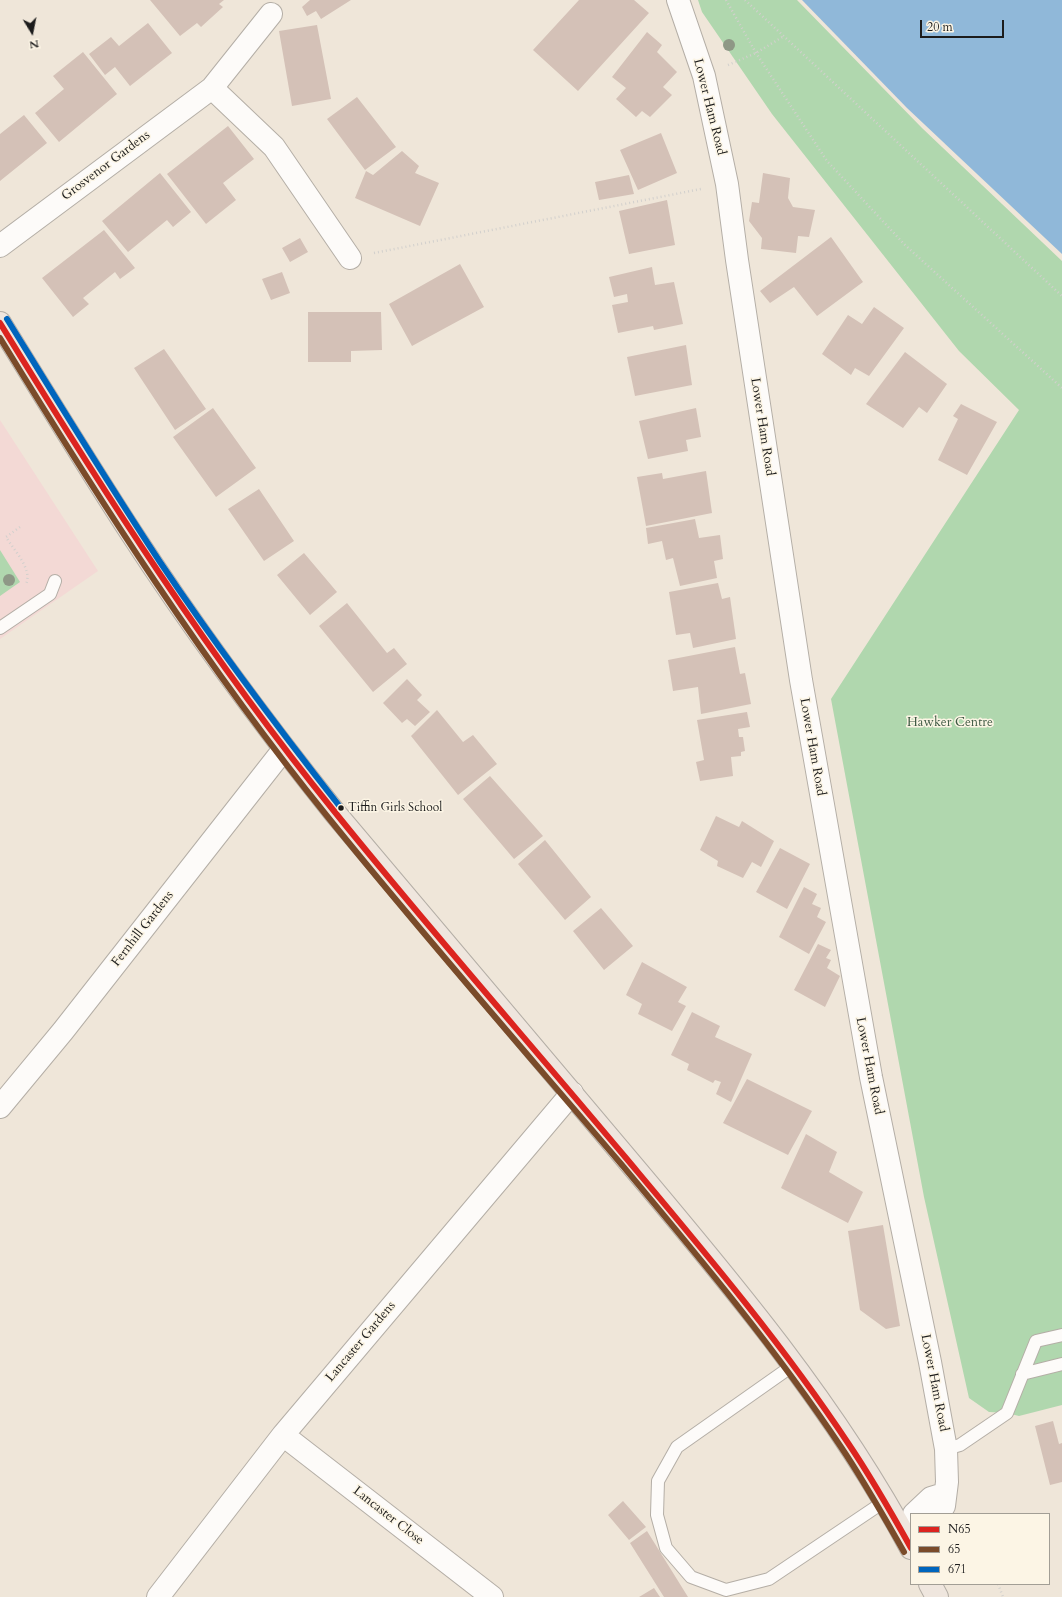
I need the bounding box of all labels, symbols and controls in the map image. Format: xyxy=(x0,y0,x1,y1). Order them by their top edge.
north arrow xyxy=(12,12,52,52)
scale bar xyxy=(922,12,1006,38)
text: 20 m xyxy=(927,19,953,35)
text: N xyxy=(28,36,40,53)
street label: Lower Ham Road xyxy=(689,57,729,157)
street label: Grosvenor Gardens xyxy=(59,128,153,204)
street label: Lower Ham Road xyxy=(747,377,777,477)
street label: Lower Ham Road xyxy=(796,697,828,797)
park label: Hawker Centre xyxy=(907,715,993,731)
place label: Tiffin Girls School xyxy=(348,801,442,815)
marker: Tiffin Girls School xyxy=(336,803,346,813)
street label: Fernhill Gardens xyxy=(109,888,177,970)
street label: Lower Ham Road xyxy=(852,1016,886,1116)
street label: Lancaster Gardens xyxy=(323,1299,399,1385)
street label: Lower Ham Road xyxy=(917,1333,951,1433)
street label: Lancaster Close xyxy=(349,1484,427,1548)
legend xyxy=(910,1513,1050,1585)
text: N65 xyxy=(948,1521,971,1537)
text: 65 xyxy=(948,1541,960,1557)
text: 671 xyxy=(948,1561,966,1577)

